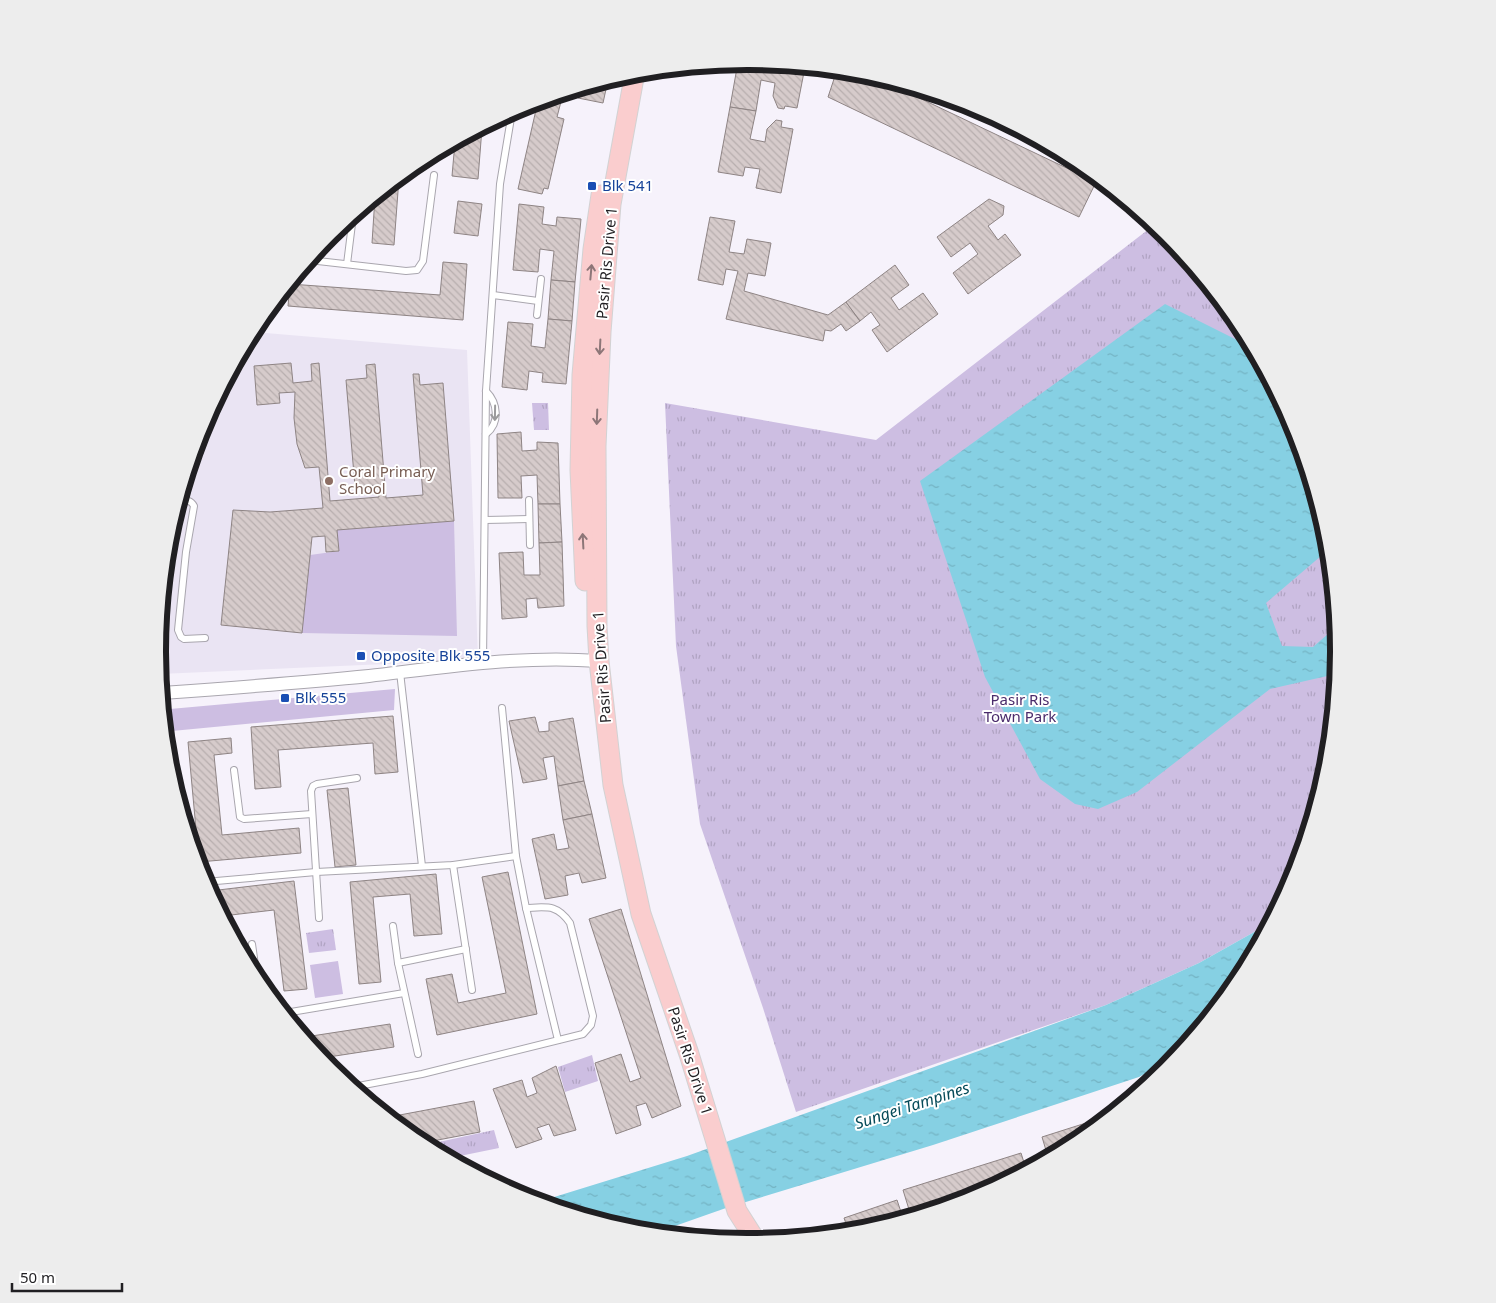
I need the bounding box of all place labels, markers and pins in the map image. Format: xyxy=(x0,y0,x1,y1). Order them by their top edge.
place label: Blk 541 xyxy=(602,175,653,195)
marker: Blk 541 xyxy=(586,180,598,192)
place label: Coral Primary School xyxy=(339,461,435,498)
marker: Coral Primary School xyxy=(323,475,335,487)
place label: Opposite Blk 555 xyxy=(371,645,490,665)
marker: Opposite Blk 555 xyxy=(355,650,367,662)
place label: Blk 555 xyxy=(295,687,346,707)
marker: Blk 555 xyxy=(279,692,291,704)

